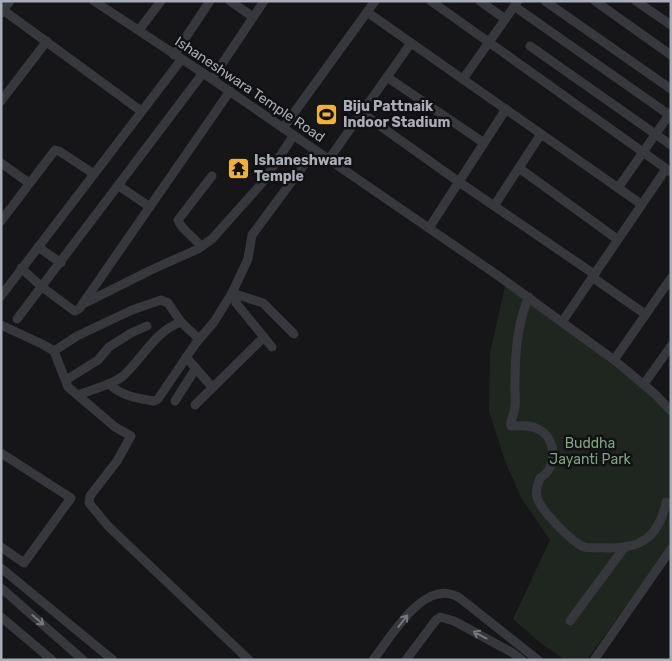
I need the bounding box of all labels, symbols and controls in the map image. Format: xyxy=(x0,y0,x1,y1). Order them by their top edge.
street label: Ishaneshwara Temple Road xyxy=(172,33,328,146)
place label: Biju Pattnaik Indoor Stadium xyxy=(343,98,450,131)
sports icon: Biju Pattnaik Indoor Stadium xyxy=(315,102,339,126)
place label: Ishaneshwara Temple xyxy=(254,152,352,185)
temple icon: Ishaneshwara Temple xyxy=(226,156,250,180)
park label: Buddha Jayanti Park xyxy=(549,435,631,468)
one-way arrow xyxy=(31,614,44,626)
one-way arrow xyxy=(398,614,408,628)
one-way arrow xyxy=(473,630,488,639)

